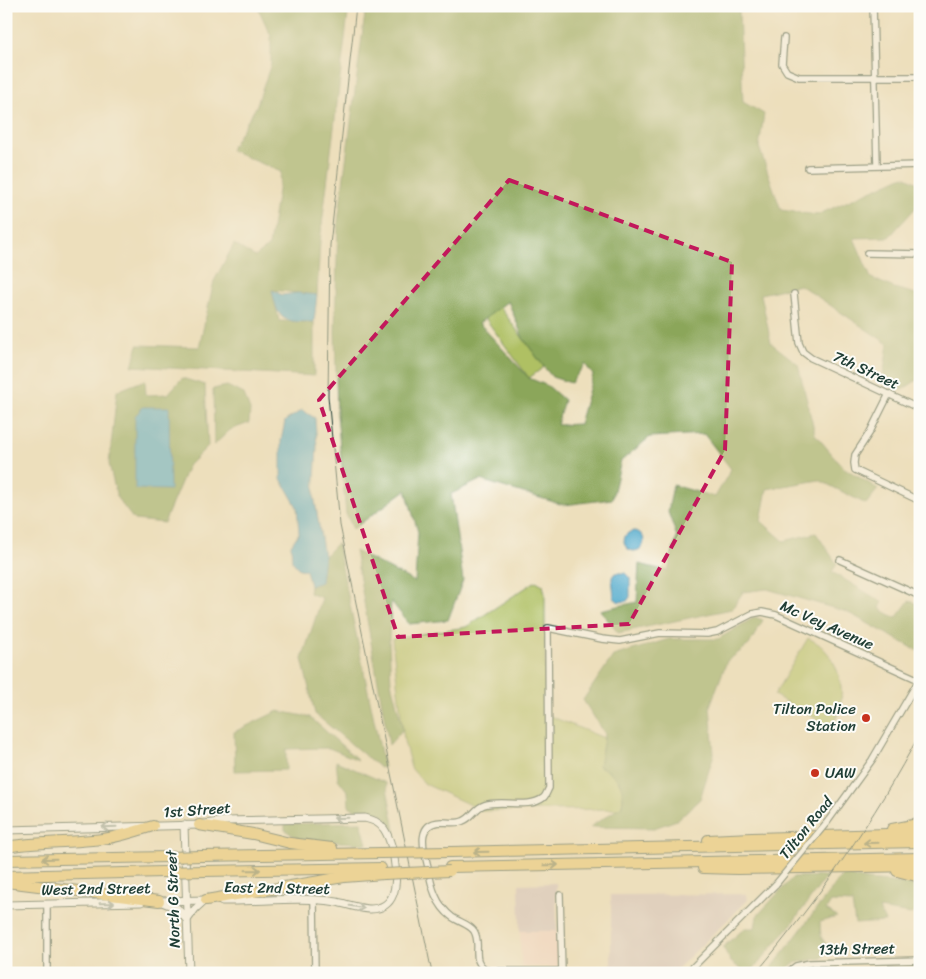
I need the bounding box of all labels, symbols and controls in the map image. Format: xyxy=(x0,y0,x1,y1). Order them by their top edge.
street label: 7th Street xyxy=(829,343,904,397)
street label: Mc Vey Avenue xyxy=(776,593,878,657)
place label: Tilton Police Station xyxy=(773,696,856,739)
marker: Tilton Police Station xyxy=(860,712,872,724)
place label: UAW xyxy=(825,760,856,786)
marker: UAW xyxy=(809,767,821,779)
street label: Tilton Road xyxy=(772,790,840,865)
street label: 1st Street xyxy=(162,795,232,825)
one-way arrow xyxy=(333,813,350,823)
one-way arrow xyxy=(101,823,117,832)
one-way arrow xyxy=(863,838,880,848)
one-way arrow xyxy=(473,847,489,856)
street label: North G Street xyxy=(158,849,188,948)
one-way arrow xyxy=(42,854,58,864)
one-way arrow xyxy=(542,860,559,870)
one-way arrow xyxy=(244,865,261,875)
street label: East 2nd Street xyxy=(224,874,331,902)
street label: West 2nd Street xyxy=(41,875,151,903)
one-way arrow xyxy=(99,898,115,908)
one-way arrow xyxy=(348,902,364,912)
street label: 13th Street xyxy=(818,935,896,963)

